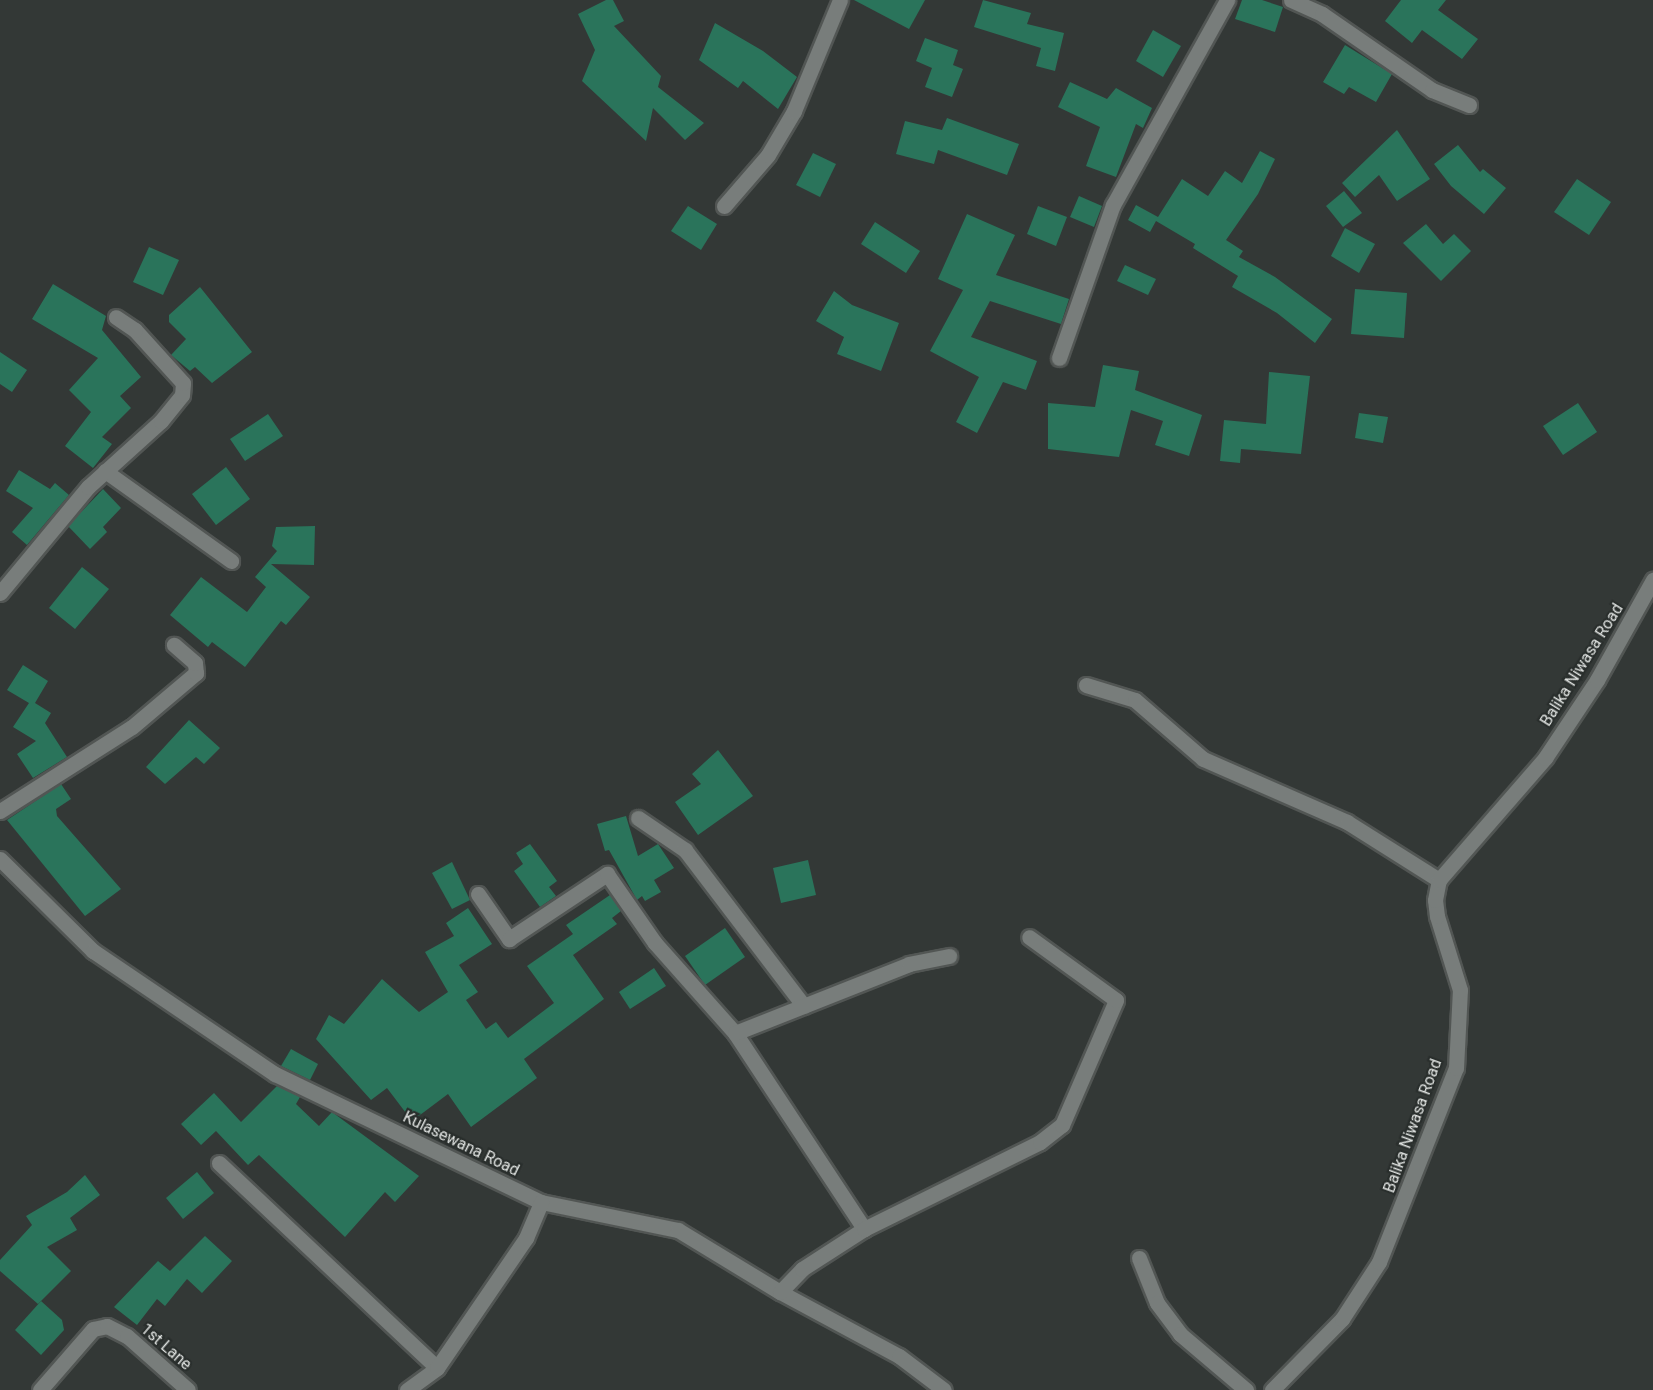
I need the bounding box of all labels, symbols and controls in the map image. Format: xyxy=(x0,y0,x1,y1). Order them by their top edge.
street label: Balika Niwasa Road xyxy=(1537,600,1627,730)
street label: Balika Niwasa Road xyxy=(1380,1057,1446,1195)
street label: Kulasewana Road xyxy=(400,1108,522,1180)
street label: 1st Lane xyxy=(137,1320,195,1374)

